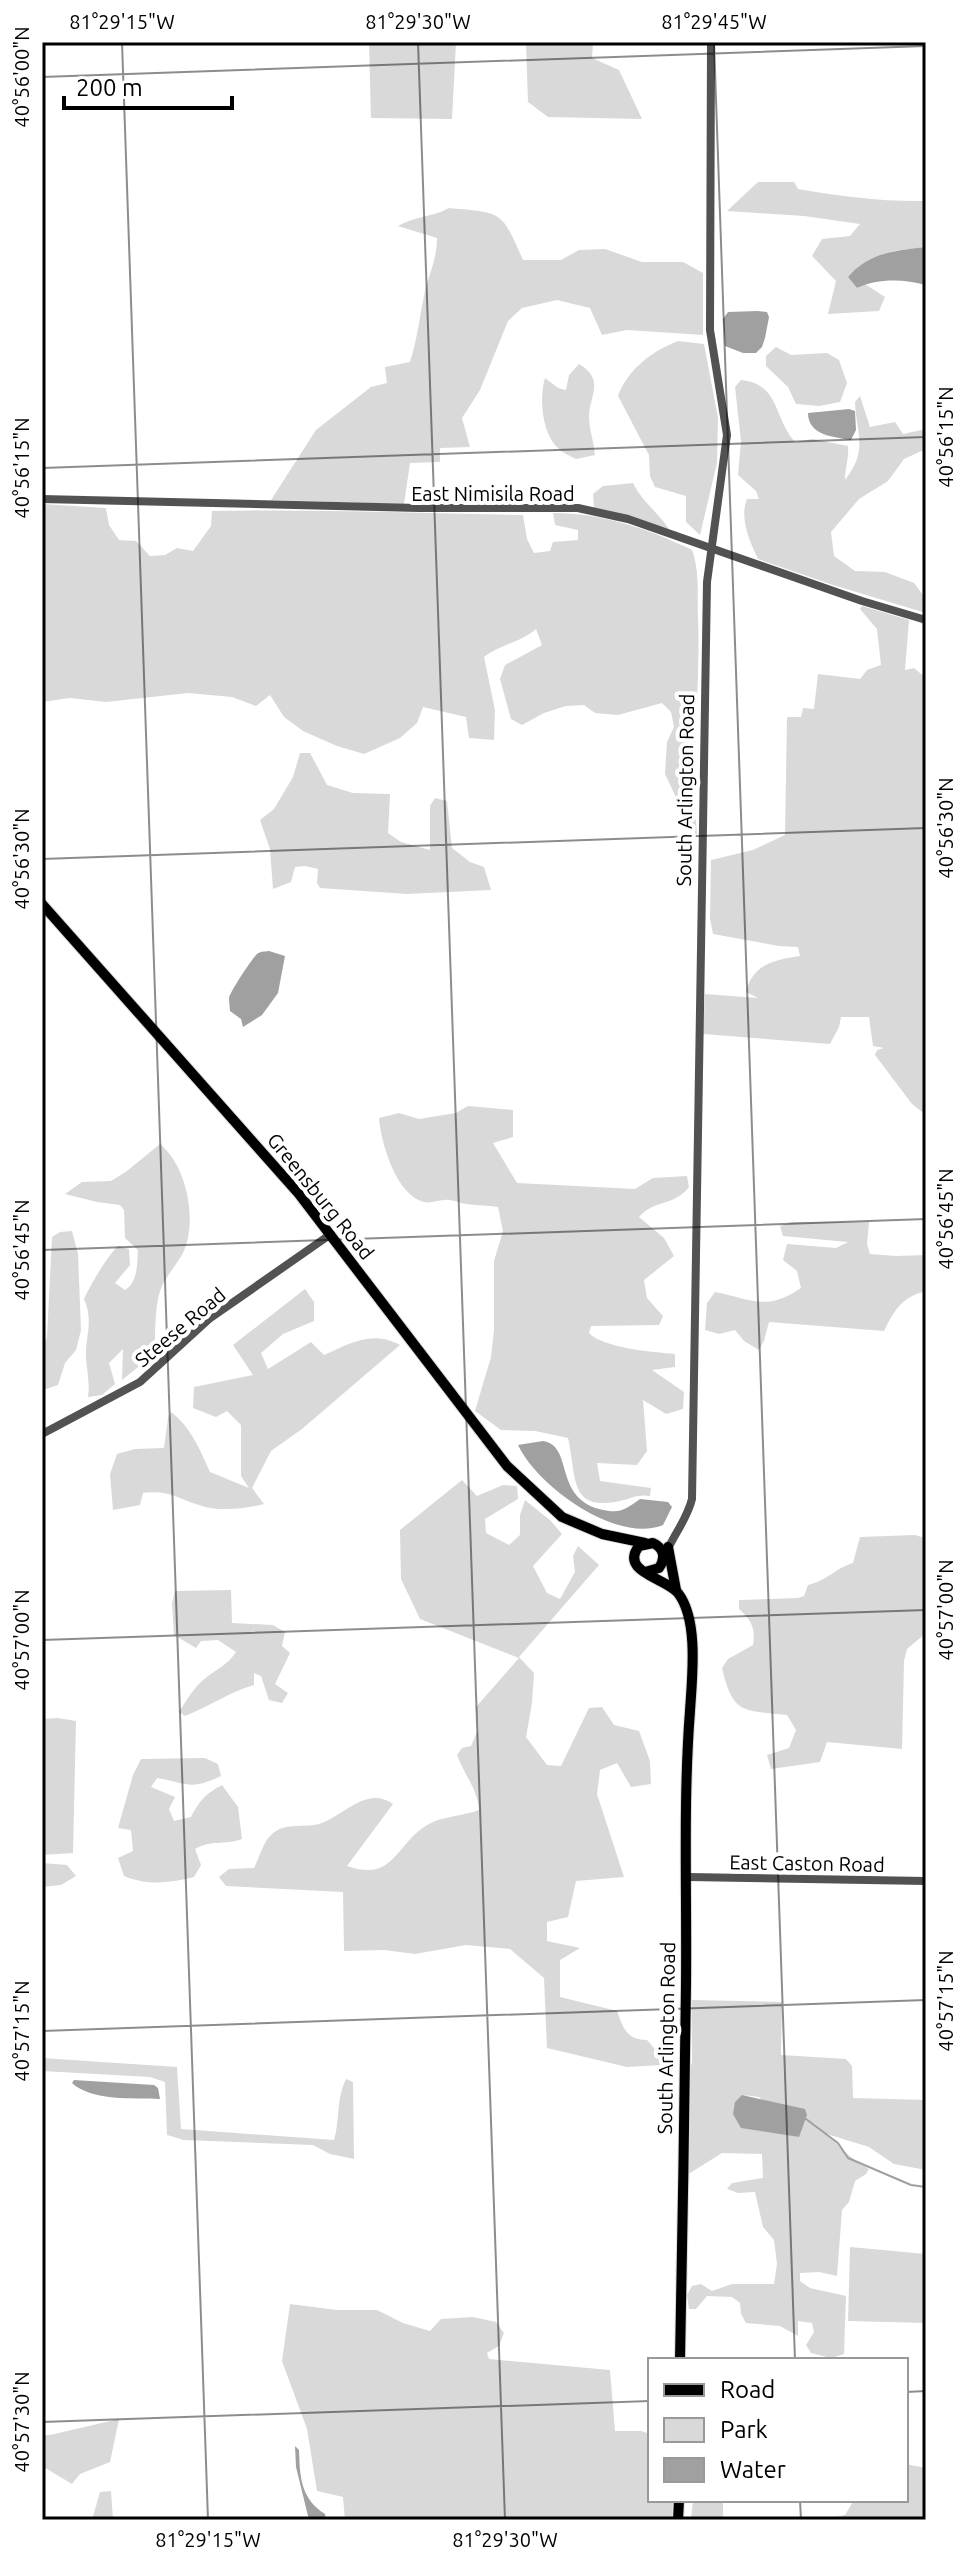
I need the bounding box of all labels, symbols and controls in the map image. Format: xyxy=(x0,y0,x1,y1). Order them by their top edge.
text: 81°29'15"W xyxy=(69,10,175,33)
text: 81°29'30"W xyxy=(365,10,471,33)
text: 81°29'45"W xyxy=(661,10,767,33)
text: 40°56'00"N xyxy=(10,26,33,128)
scale bar xyxy=(64,60,232,110)
text: 200 m xyxy=(76,74,143,101)
text: 40°56'15"N xyxy=(934,386,957,488)
text: 40°56'15"N xyxy=(10,417,33,519)
street label: East Nimisila Road xyxy=(411,482,575,505)
street label: South Arlington Road xyxy=(672,693,698,887)
text: 40°56'30"N xyxy=(934,777,957,879)
text: 40°56'30"N xyxy=(10,808,33,910)
street label: Greensburg Road xyxy=(263,1128,379,1264)
text: 40°56'45"N xyxy=(934,1168,957,1270)
text: 40°56'45"N xyxy=(10,1199,33,1301)
street label: Steese Road xyxy=(130,1283,230,1371)
text: 40°57'00"N xyxy=(934,1559,957,1661)
text: 40°57'00"N xyxy=(10,1589,33,1691)
street label: East Caston Road xyxy=(729,1850,885,1876)
street label: South Arlington Road xyxy=(653,1941,679,2135)
text: 40°57'15"N xyxy=(934,1950,957,2052)
text: 40°57'15"N xyxy=(10,1980,33,2082)
legend xyxy=(648,2358,908,2502)
text: 40°57'30"N xyxy=(10,2371,33,2473)
text: Road xyxy=(720,2376,775,2403)
text: Park xyxy=(720,2416,768,2443)
text: Water xyxy=(720,2456,786,2483)
text: 81°29'15"W xyxy=(155,2528,261,2551)
text: 81°29'30"W xyxy=(452,2528,558,2551)

